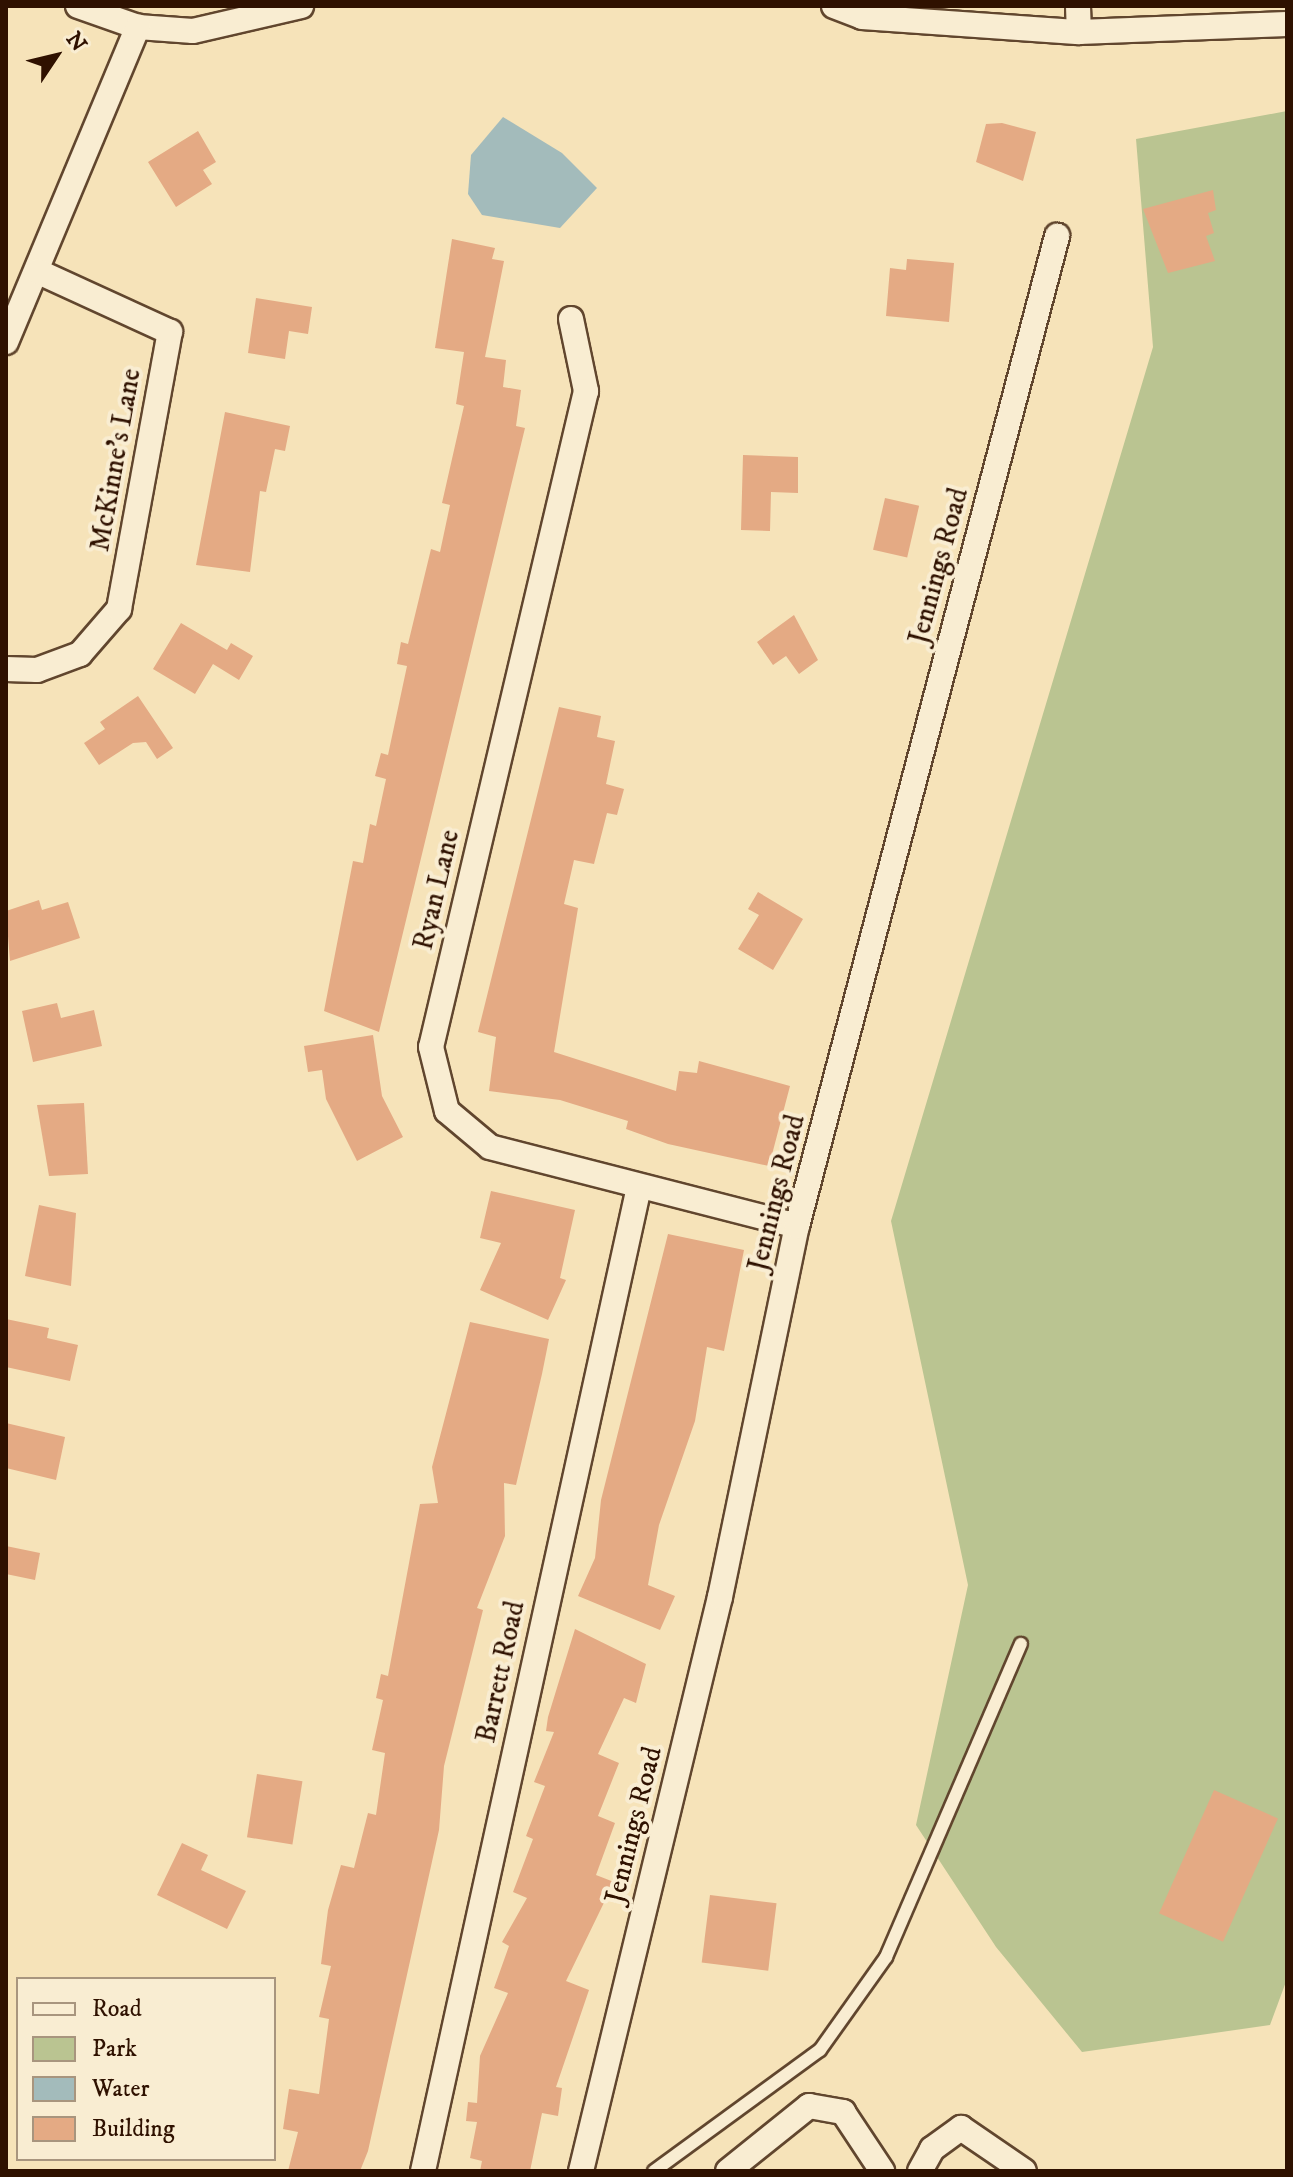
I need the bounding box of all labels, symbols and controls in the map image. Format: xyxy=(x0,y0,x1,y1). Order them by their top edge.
north arrow xyxy=(16,16,96,96)
text: N xyxy=(60,27,92,57)
street label: McKinne's Lane xyxy=(83,366,149,554)
street label: Jennings Road xyxy=(902,484,976,648)
street label: Ryan Lane xyxy=(407,827,467,953)
street label: Jennings Road xyxy=(741,1111,813,1275)
street label: Barrett Road xyxy=(470,1598,532,1746)
street label: Jennings Road xyxy=(598,1743,670,1907)
legend xyxy=(16,1977,276,2161)
text: Road xyxy=(92,1994,142,2024)
text: Park xyxy=(92,2034,137,2064)
text: Water xyxy=(92,2074,149,2104)
text: Building xyxy=(92,2114,175,2144)

